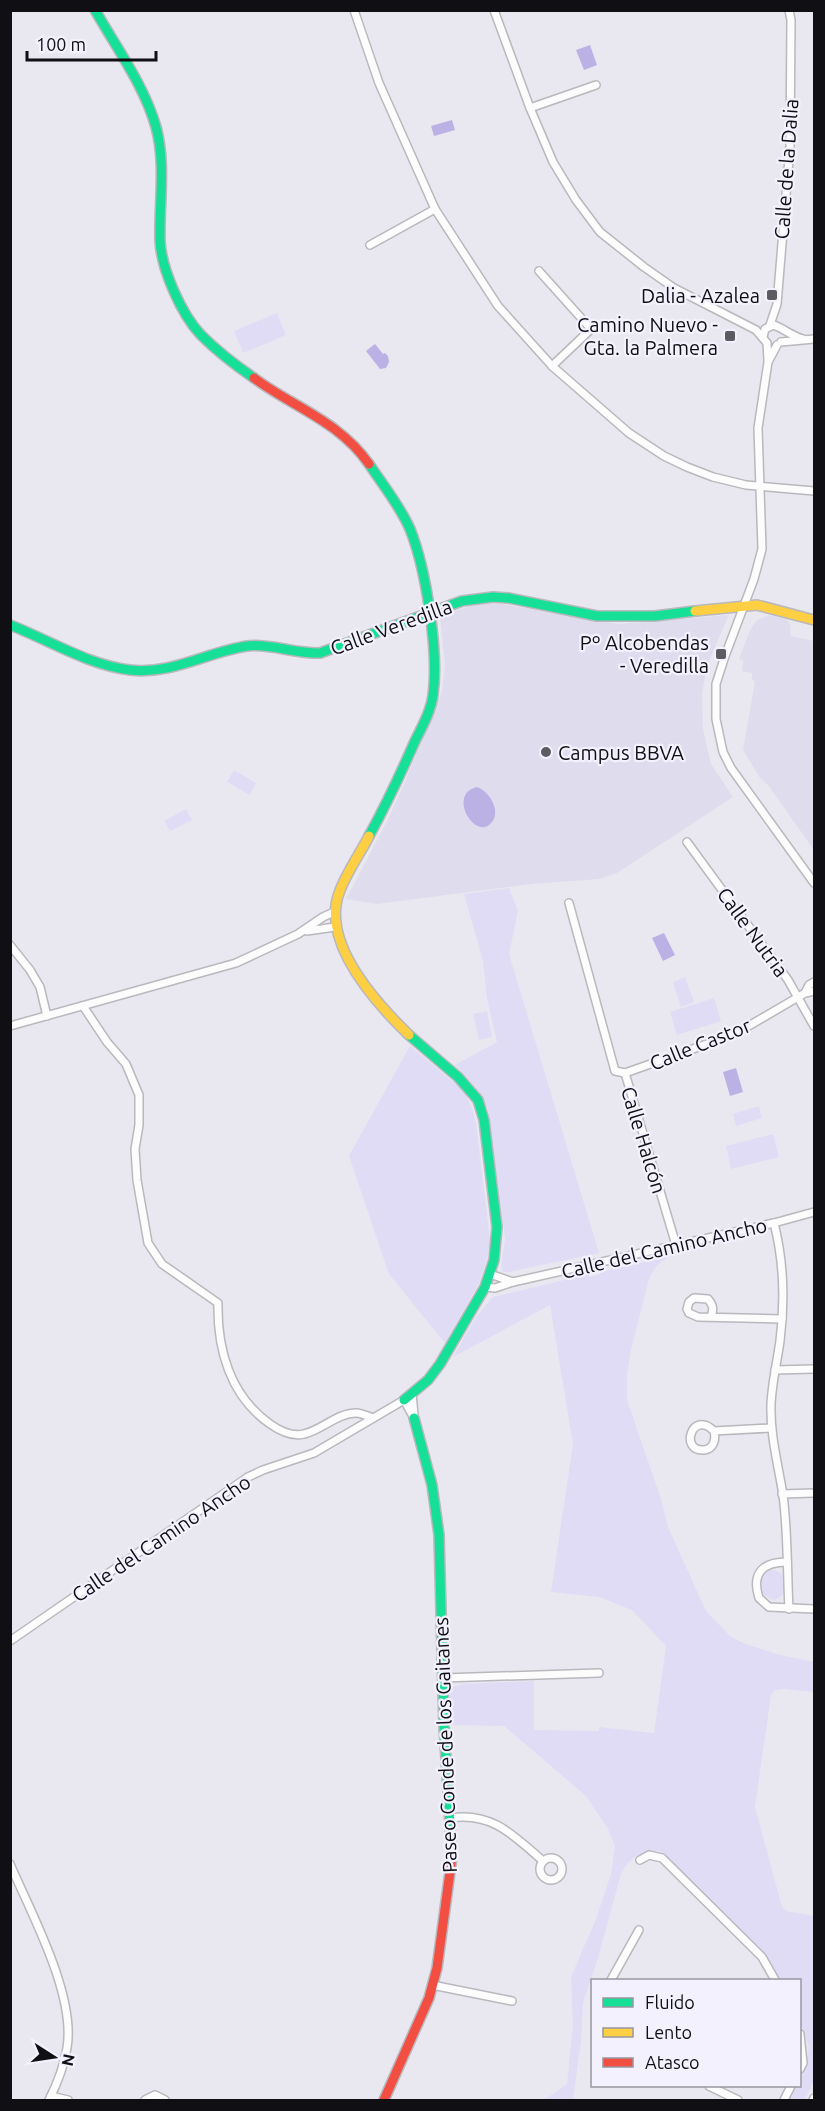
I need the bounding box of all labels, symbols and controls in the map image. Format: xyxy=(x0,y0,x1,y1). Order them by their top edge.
scale bar xyxy=(27,24,156,62)
text: 100 m xyxy=(36,34,86,54)
street label: Calle de la Dalia xyxy=(770,98,802,240)
place label: Dalia - Azalea xyxy=(641,284,760,307)
marker: Dalia - Azalea xyxy=(765,288,779,302)
place label: Camino Nuevo - Gta. la Palmera xyxy=(577,313,718,359)
marker: Camino Nuevo - Gta. la Palmera xyxy=(723,329,737,343)
street label: Calle Veredilla xyxy=(327,594,455,660)
place label: Pº Alcobendas - Veredilla xyxy=(580,631,709,677)
marker: Pº Alcobendas - Veredilla xyxy=(714,647,728,661)
place label: Campus BBVA xyxy=(558,741,684,764)
marker: Campus BBVA xyxy=(539,745,553,759)
street label: Calle Nutria xyxy=(713,883,793,981)
street label: Calle Castor xyxy=(646,1013,754,1075)
street label: Calle Halcón xyxy=(617,1084,671,1196)
street label: Calle del Camino Ancho xyxy=(559,1213,769,1283)
street label: Calle del Camino Ancho xyxy=(67,1470,255,1606)
street label: Paseo Conde de los Gaitanes xyxy=(429,1617,461,1873)
legend xyxy=(591,1979,801,2087)
text: Fluido xyxy=(645,1992,695,2012)
text: Lento xyxy=(645,2022,692,2042)
north arrow xyxy=(24,2027,84,2087)
text: N xyxy=(59,2052,79,2068)
text: Atasco xyxy=(645,2052,700,2072)

